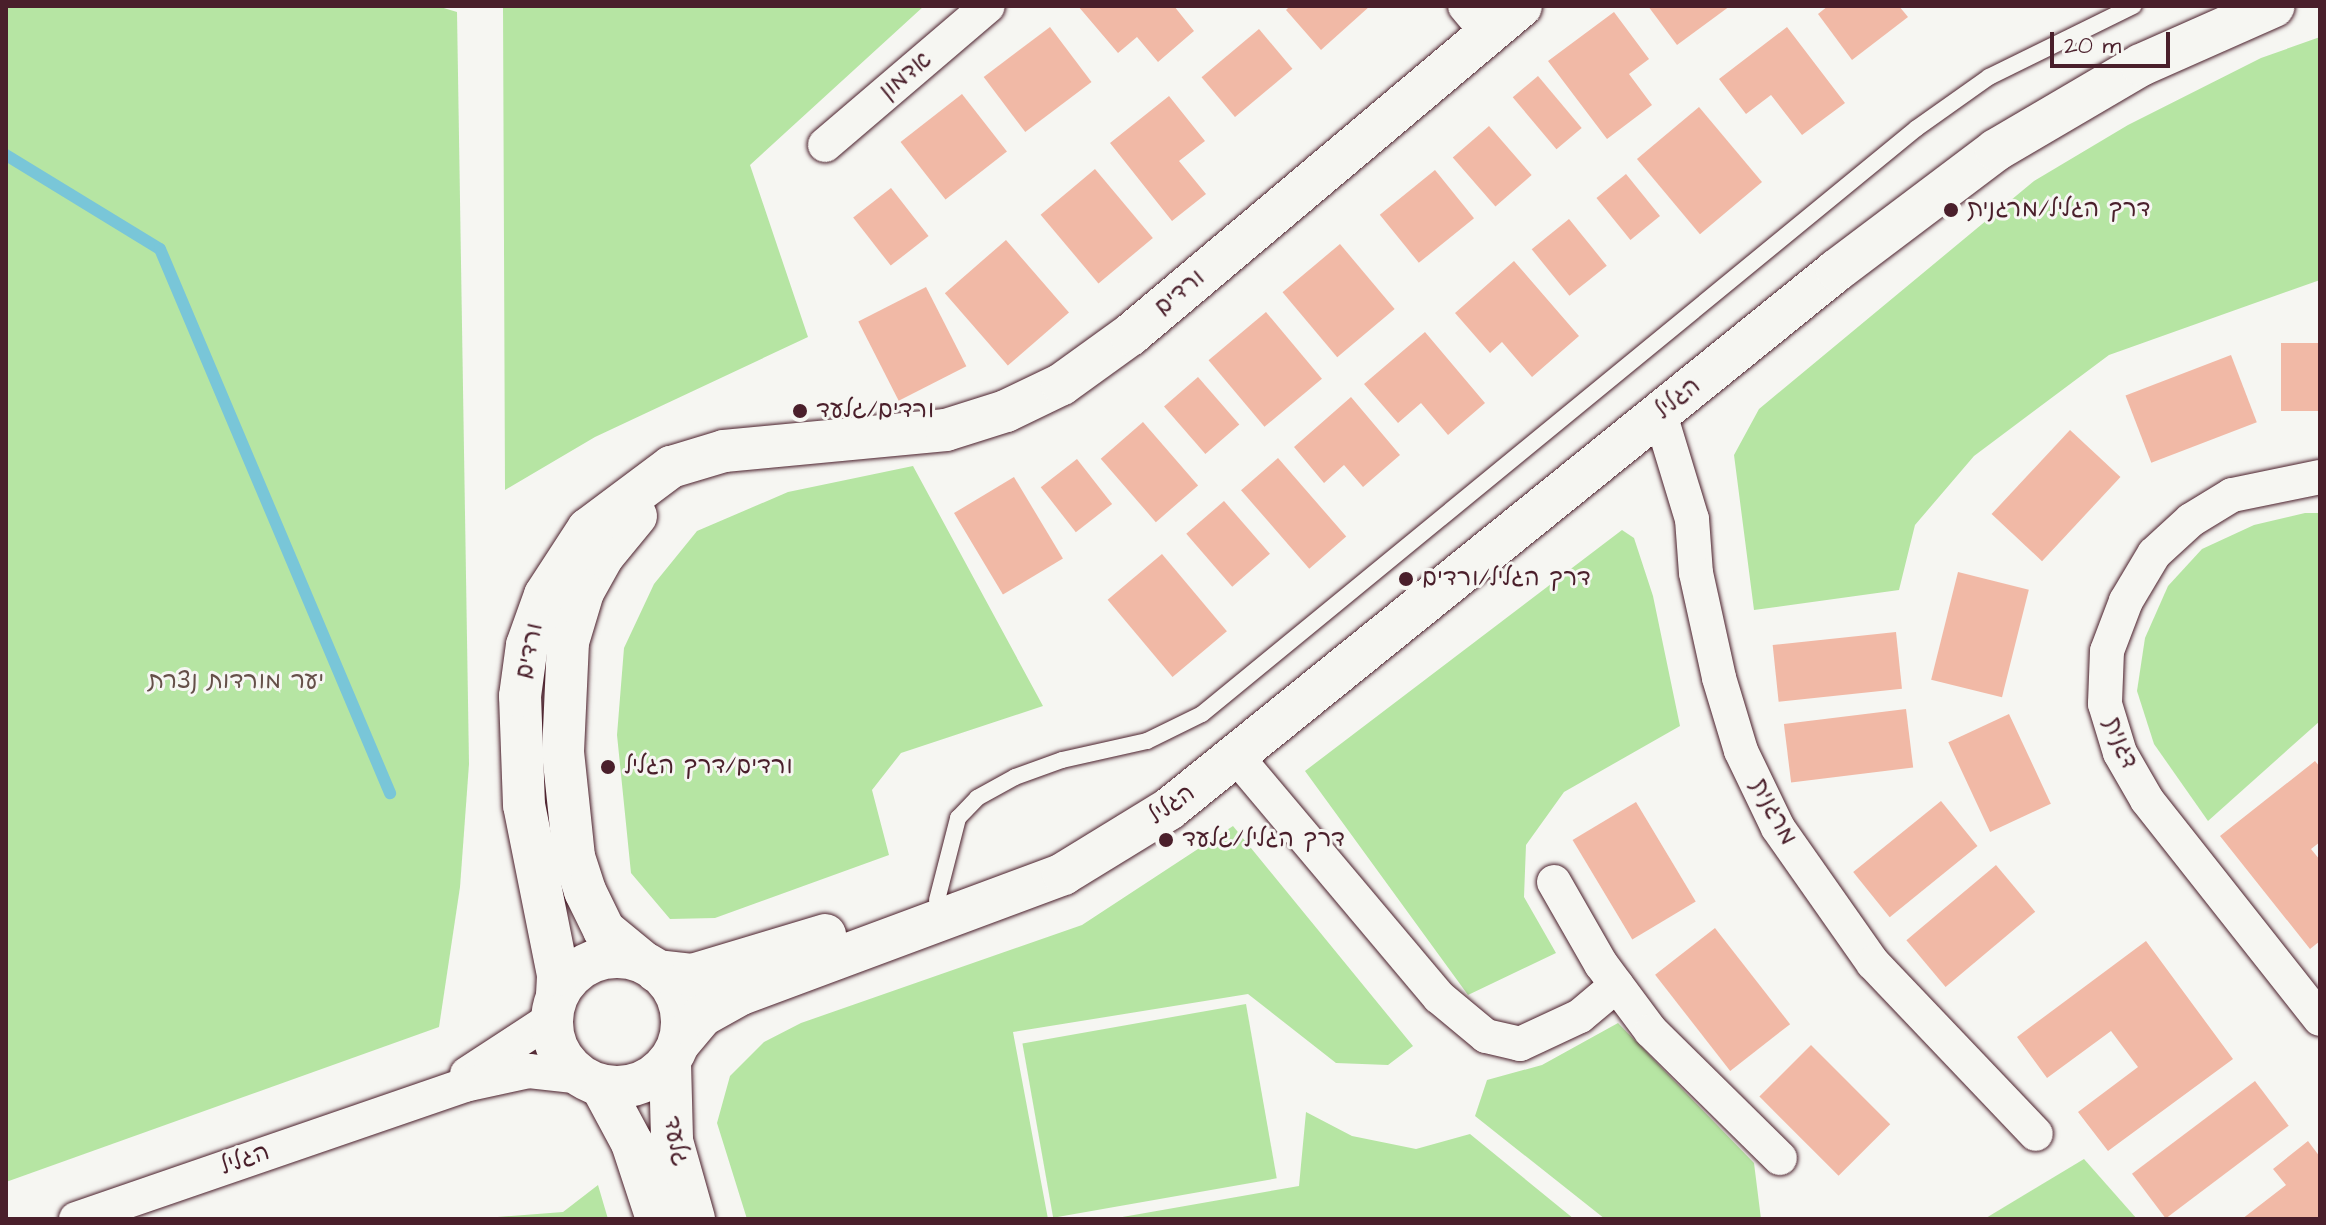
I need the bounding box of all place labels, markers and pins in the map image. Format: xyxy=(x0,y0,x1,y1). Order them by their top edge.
place label: דרך הגליל/מרגנית xyxy=(1967,196,2150,224)
marker: דרך הגליל/מרגנית xyxy=(1942,201,1960,219)
place label: ורדים/גלעד xyxy=(816,397,934,425)
marker: ורדים/גלעד xyxy=(791,402,809,420)
place label: דרך הגליל/ורדים xyxy=(1422,565,1591,593)
marker: דרך הגליל/ורדים xyxy=(1397,570,1415,588)
place label: ורדים/דרך הגליל xyxy=(624,753,793,781)
marker: ורדים/דרך הגליל xyxy=(599,758,617,776)
place label: דרך הגליל/גלעד xyxy=(1182,826,1345,854)
marker: דרך הגליל/גלעד xyxy=(1157,831,1175,849)

